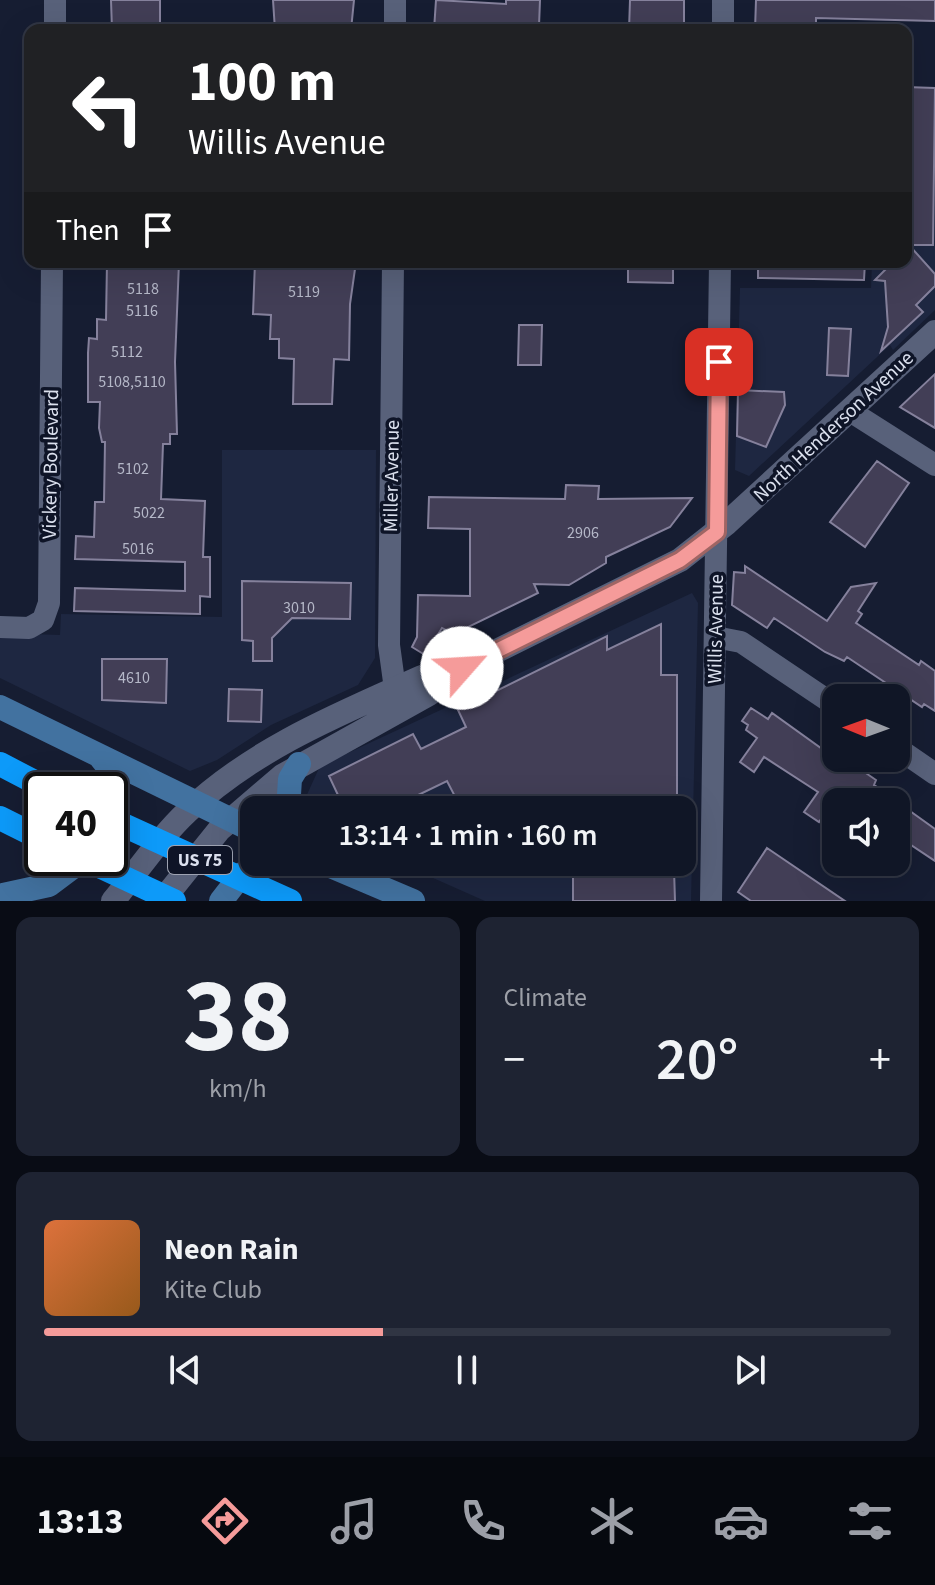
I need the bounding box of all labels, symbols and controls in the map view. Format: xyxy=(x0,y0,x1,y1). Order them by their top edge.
text: 100 m xyxy=(188,43,336,122)
icon: left xyxy=(56,56,160,160)
text: Willis Avenue xyxy=(188,117,386,168)
icon: arrive xyxy=(136,208,180,252)
text: Then xyxy=(56,209,120,252)
house number: 5118 xyxy=(127,278,159,300)
house number: 5119 xyxy=(288,281,320,303)
house number: 5116 xyxy=(126,300,158,322)
pin xyxy=(685,328,753,396)
icon: arrive xyxy=(697,340,741,384)
house number: 5112 xyxy=(111,341,143,363)
street label: North Henderson Avenue xyxy=(747,345,920,509)
house number: 5108,5110 xyxy=(98,371,166,393)
street label: Vickery Boulevard xyxy=(36,389,66,539)
street label: Miller Avenue xyxy=(377,420,407,532)
house number: 5102 xyxy=(117,458,149,480)
house number: 5022 xyxy=(133,502,165,524)
house number: 2906 xyxy=(567,522,599,544)
house number: 5016 xyxy=(122,538,154,560)
street label: Willis Avenue xyxy=(701,574,731,684)
house number: 3010 xyxy=(283,597,315,619)
position arrow xyxy=(420,626,504,710)
house number: 4610 xyxy=(118,667,150,689)
north arrow xyxy=(822,684,910,772)
map controls xyxy=(822,684,910,876)
speed limit sign: 40 xyxy=(24,772,128,876)
button: sound xyxy=(822,788,910,876)
text: 13:14 · 1 min · 160 m xyxy=(338,814,598,857)
road number: US 75 xyxy=(168,846,232,874)
text: 38 xyxy=(183,944,293,1092)
text: Climate xyxy=(504,979,587,1016)
text: 20° xyxy=(656,1018,738,1103)
text: − xyxy=(504,1029,525,1092)
text: + xyxy=(869,1029,891,1092)
text: km/h xyxy=(209,1070,267,1107)
text: Neon Rain xyxy=(164,1228,299,1271)
text: Kite Club xyxy=(164,1271,262,1308)
icon: previous xyxy=(163,1348,207,1392)
icon: pause xyxy=(445,1348,489,1392)
icon: next xyxy=(728,1348,772,1392)
icon: directions xyxy=(197,1493,253,1549)
icon: music xyxy=(326,1493,382,1549)
icon: phone xyxy=(455,1493,511,1549)
icon: climate xyxy=(584,1493,640,1549)
icon: car xyxy=(713,1493,769,1549)
icon: filters xyxy=(842,1493,898,1549)
text: 13:13 xyxy=(37,1496,123,1547)

